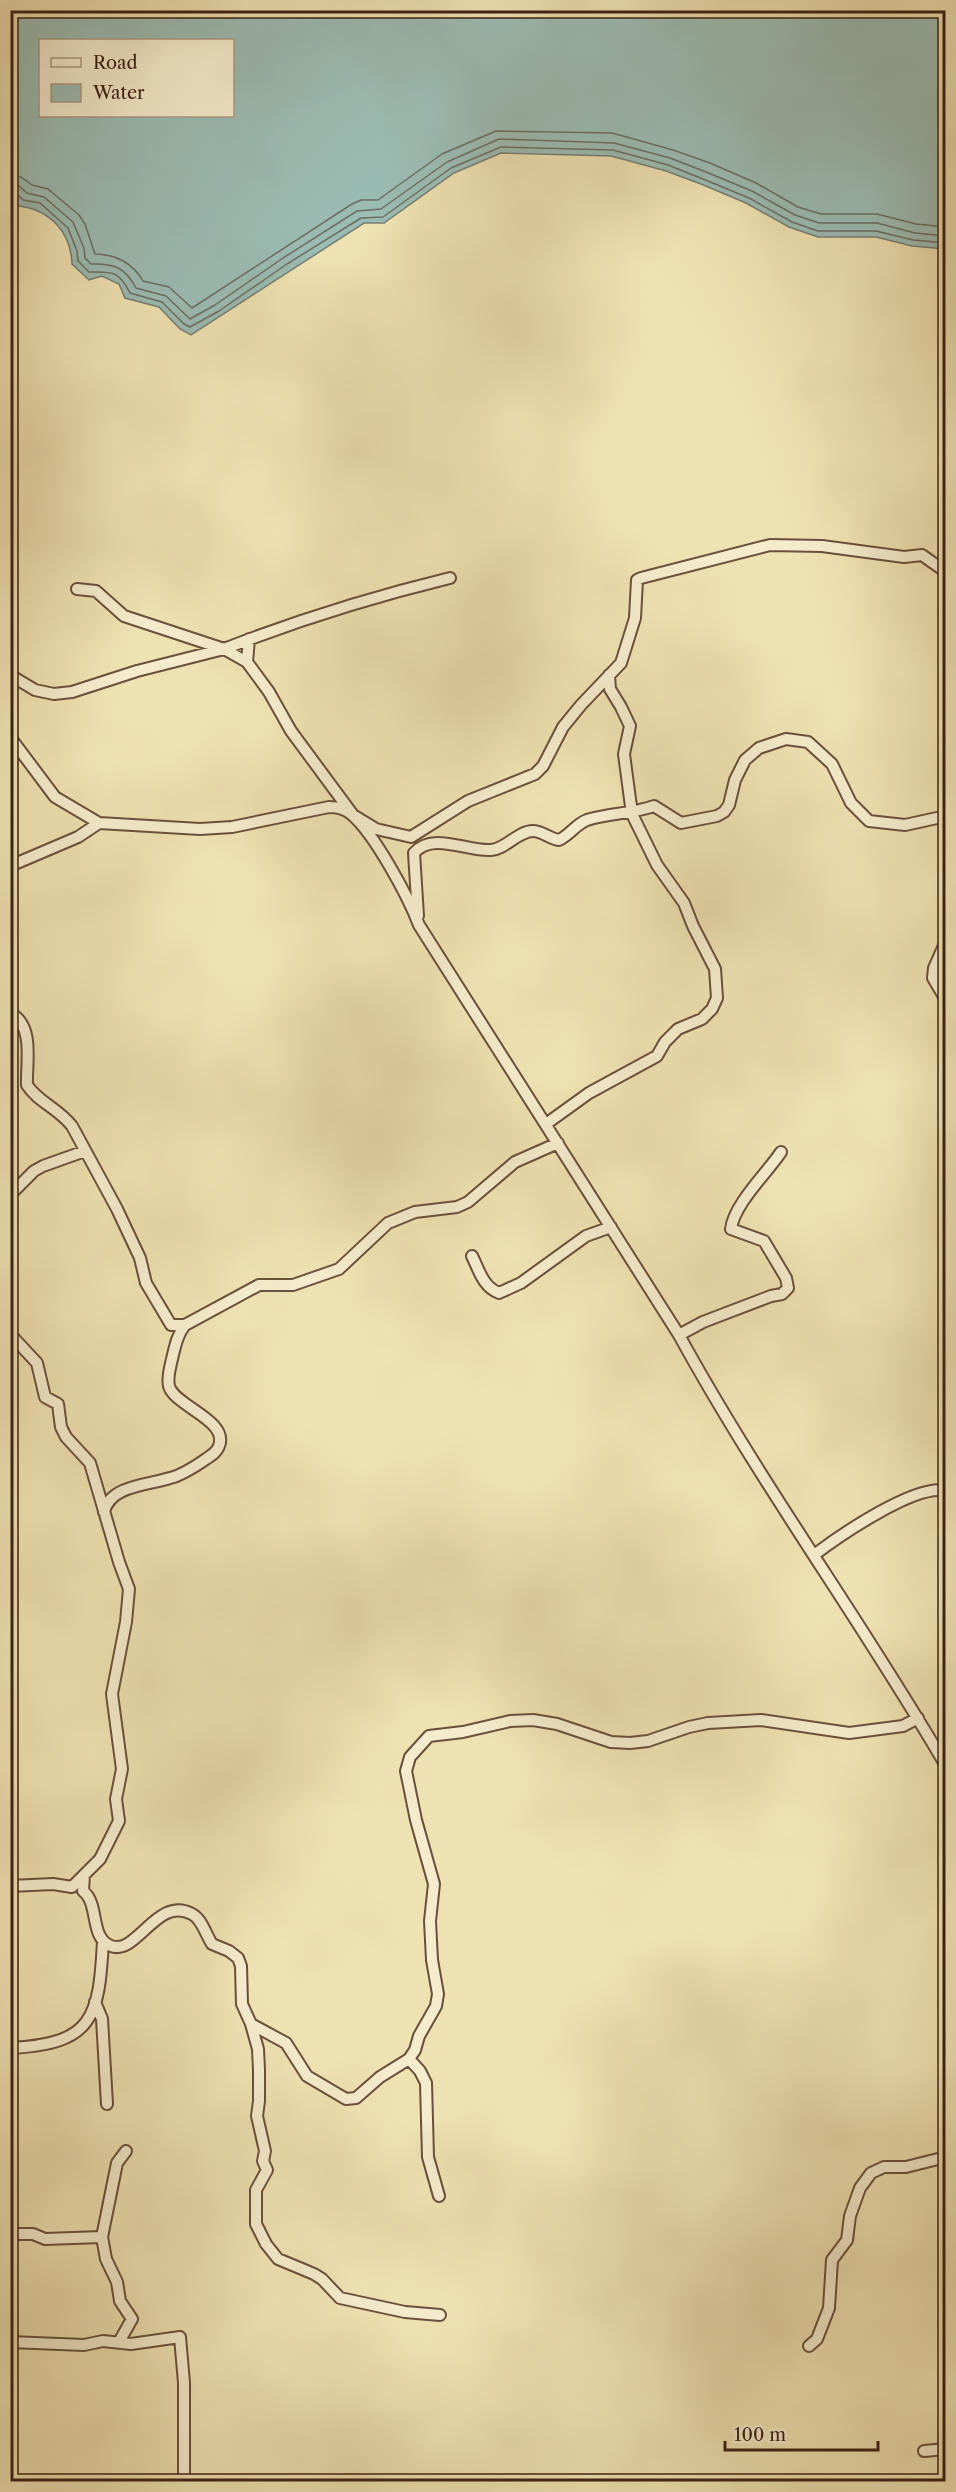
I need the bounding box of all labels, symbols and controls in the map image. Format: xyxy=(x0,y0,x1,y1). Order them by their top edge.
legend xyxy=(39,39,234,117)
text: Road xyxy=(93,52,138,74)
text: Water xyxy=(92,82,145,104)
scale bar xyxy=(725,2414,878,2452)
text: 100 m xyxy=(734,2424,786,2446)

